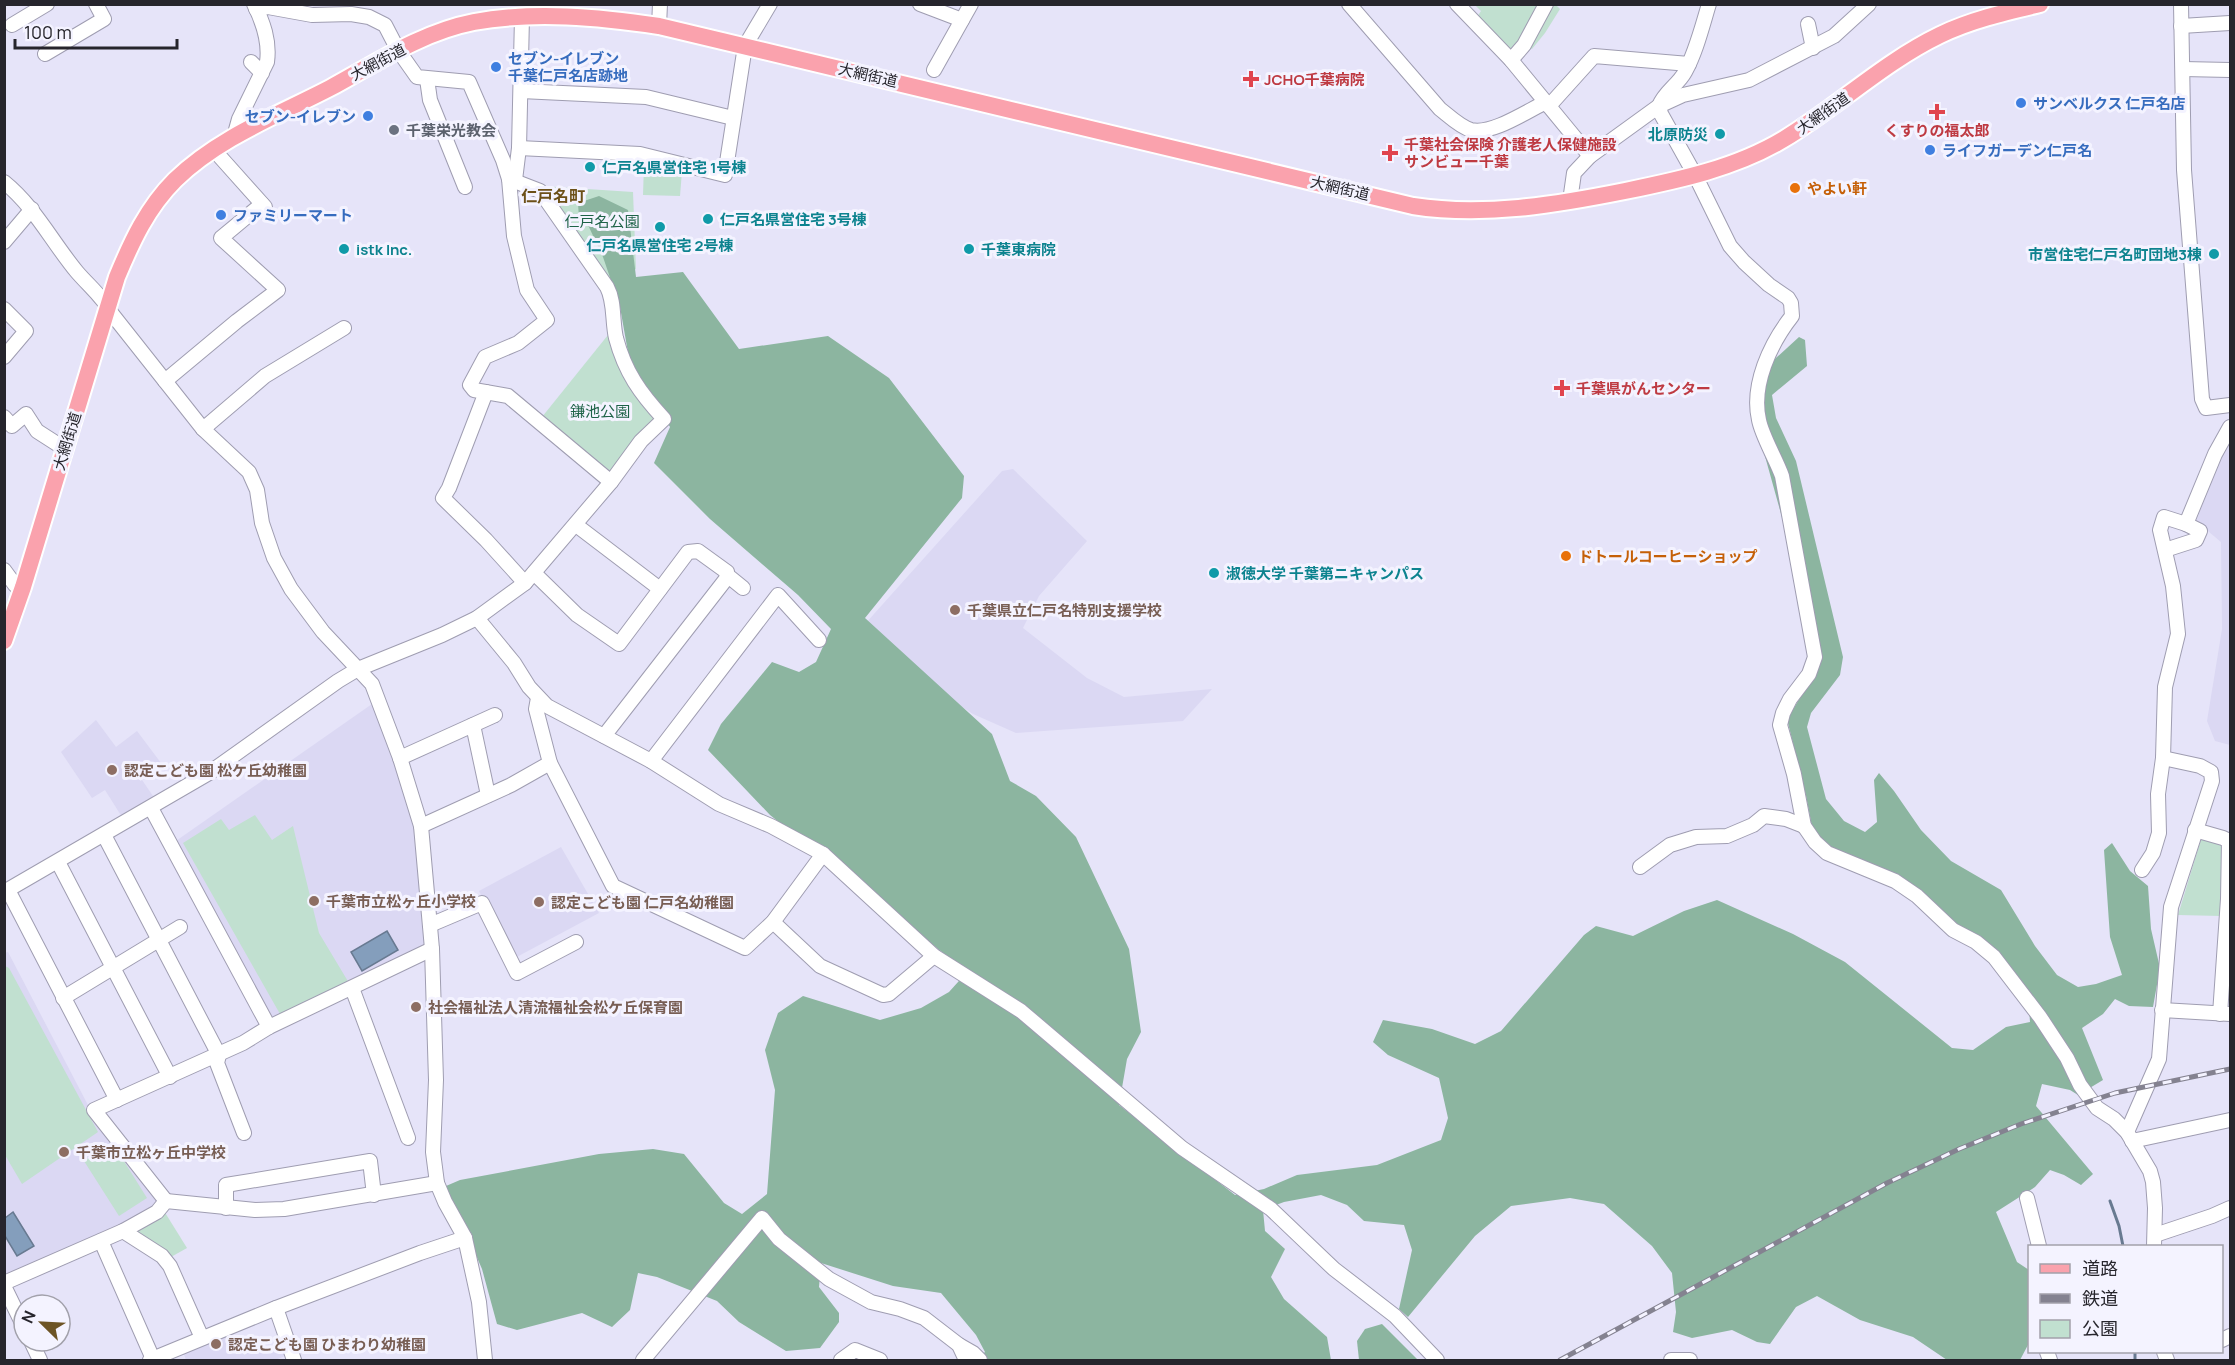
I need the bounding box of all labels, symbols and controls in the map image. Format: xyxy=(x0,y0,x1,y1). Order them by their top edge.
scale bar xyxy=(15,12,177,50)
text: 100 m xyxy=(24,20,72,44)
street label: 大網街道 xyxy=(347,39,409,85)
place label: セブン-イレブン 千葉仁戸名店跡地 xyxy=(508,48,628,86)
street label: 大網街道 xyxy=(836,58,900,92)
marker: セブン-イレブン 千葉仁戸名店跡地 xyxy=(489,60,503,74)
place label: JCHO千葉病院 xyxy=(1264,69,1365,90)
marker: JCHO千葉病院 xyxy=(1242,70,1260,88)
street label: 大網街道 xyxy=(1792,87,1854,139)
place label: サンベルクス 仁戸名店 xyxy=(2033,93,2186,114)
marker: サンベルクス 仁戸名店 xyxy=(2014,96,2028,110)
marker: くすりの福太郎 xyxy=(1930,105,1944,119)
place label: セブン-イレブン xyxy=(245,106,356,127)
marker: セブン-イレブン xyxy=(361,109,375,123)
place label: 千葉栄光教会 xyxy=(406,120,496,141)
place label: くすりの福太郎 xyxy=(1884,120,1990,141)
marker: 千葉栄光教会 xyxy=(387,123,401,137)
place label: 北原防災 xyxy=(1648,124,1708,145)
marker: 北原防災 xyxy=(1713,127,1727,141)
place label: 千葉社会保険 介護老人保健施設 サンビュー千葉 xyxy=(1404,134,1617,172)
place label: ライフガーデン仁戸名 xyxy=(1942,140,2092,161)
marker: ライフガーデン仁戸名 xyxy=(1923,143,1937,157)
marker: 千葉社会保険 介護老人保健施設 サンビュー千葉 xyxy=(1381,144,1399,162)
place label: 仁戸名県営住宅 1号棟 xyxy=(602,157,747,178)
marker: 仁戸名県営住宅 1号棟 xyxy=(583,160,597,174)
street label: 大網街道 xyxy=(1308,171,1372,205)
place label: やよい軒 xyxy=(1807,178,1867,199)
marker: やよい軒 xyxy=(1788,181,1802,195)
district label: 仁戸名町 xyxy=(521,185,585,207)
place label: ファミリーマート xyxy=(233,205,353,226)
marker: ファミリーマート xyxy=(214,208,228,222)
place label: 仁戸名県営住宅 3号棟 xyxy=(720,209,867,230)
park label: 仁戸名公園 xyxy=(564,211,640,232)
marker: 仁戸名県営住宅 3号棟 xyxy=(701,212,715,226)
marker: 仁戸名県営住宅 2号棟 xyxy=(653,220,667,234)
place label: 仁戸名県営住宅 2号棟 xyxy=(587,235,733,256)
place label: istk Inc. xyxy=(356,239,412,260)
place label: 千葉東病院 xyxy=(981,239,1056,260)
marker: istk Inc. xyxy=(337,242,351,256)
marker: 千葉東病院 xyxy=(962,242,976,256)
place label: 市営住宅仁戸名町団地3棟 xyxy=(2028,244,2202,265)
marker: 市営住宅仁戸名町団地3棟 xyxy=(2207,247,2221,261)
place label: 千葉県がんセンター xyxy=(1576,378,1711,399)
marker: 千葉県がんセンター xyxy=(1553,379,1571,397)
park label: 鎌池公園 xyxy=(570,401,630,422)
street label: 大網街道 xyxy=(48,409,86,473)
place label: ドトールコーヒーショップ xyxy=(1578,546,1757,567)
marker: ドトールコーヒーショップ xyxy=(1559,549,1573,563)
place label: 淑徳大学 千葉第ニキャンパス xyxy=(1226,563,1424,584)
marker: 淑徳大学 千葉第ニキャンパス xyxy=(1207,566,1221,580)
place label: 千葉県立仁戸名特別支援学校 xyxy=(967,600,1162,621)
marker: 千葉県立仁戸名特別支援学校 xyxy=(948,603,962,617)
place label: 認定こども園 松ケ丘幼稚園 xyxy=(124,760,307,781)
marker: 認定こども園 松ケ丘幼稚園 xyxy=(105,763,119,777)
place label: 千葉市立松ヶ丘小学校 xyxy=(326,891,476,912)
place label: 認定こども園 仁戸名幼稚園 xyxy=(551,892,734,913)
marker: 千葉市立松ヶ丘小学校 xyxy=(307,894,321,908)
marker: 認定こども園 仁戸名幼稚園 xyxy=(532,895,546,909)
place label: 社会福祉法人清流福祉会松ケ丘保育園 xyxy=(428,997,683,1018)
marker: 社会福祉法人清流福祉会松ケ丘保育園 xyxy=(409,1000,423,1014)
place label: 千葉市立松ヶ丘中学校 xyxy=(76,1142,226,1163)
marker: 千葉市立松ヶ丘中学校 xyxy=(57,1145,71,1159)
legend xyxy=(2028,1245,2223,1353)
text: 道路 xyxy=(2082,1256,2118,1280)
text: 鉄道 xyxy=(2082,1286,2118,1310)
north arrow xyxy=(12,1293,72,1353)
text: N xyxy=(16,1307,41,1327)
text: 公園 xyxy=(2082,1316,2118,1340)
place label: 認定こども園 ひまわり幼稚園 xyxy=(228,1334,426,1355)
marker: 認定こども園 ひまわり幼稚園 xyxy=(209,1337,223,1351)

